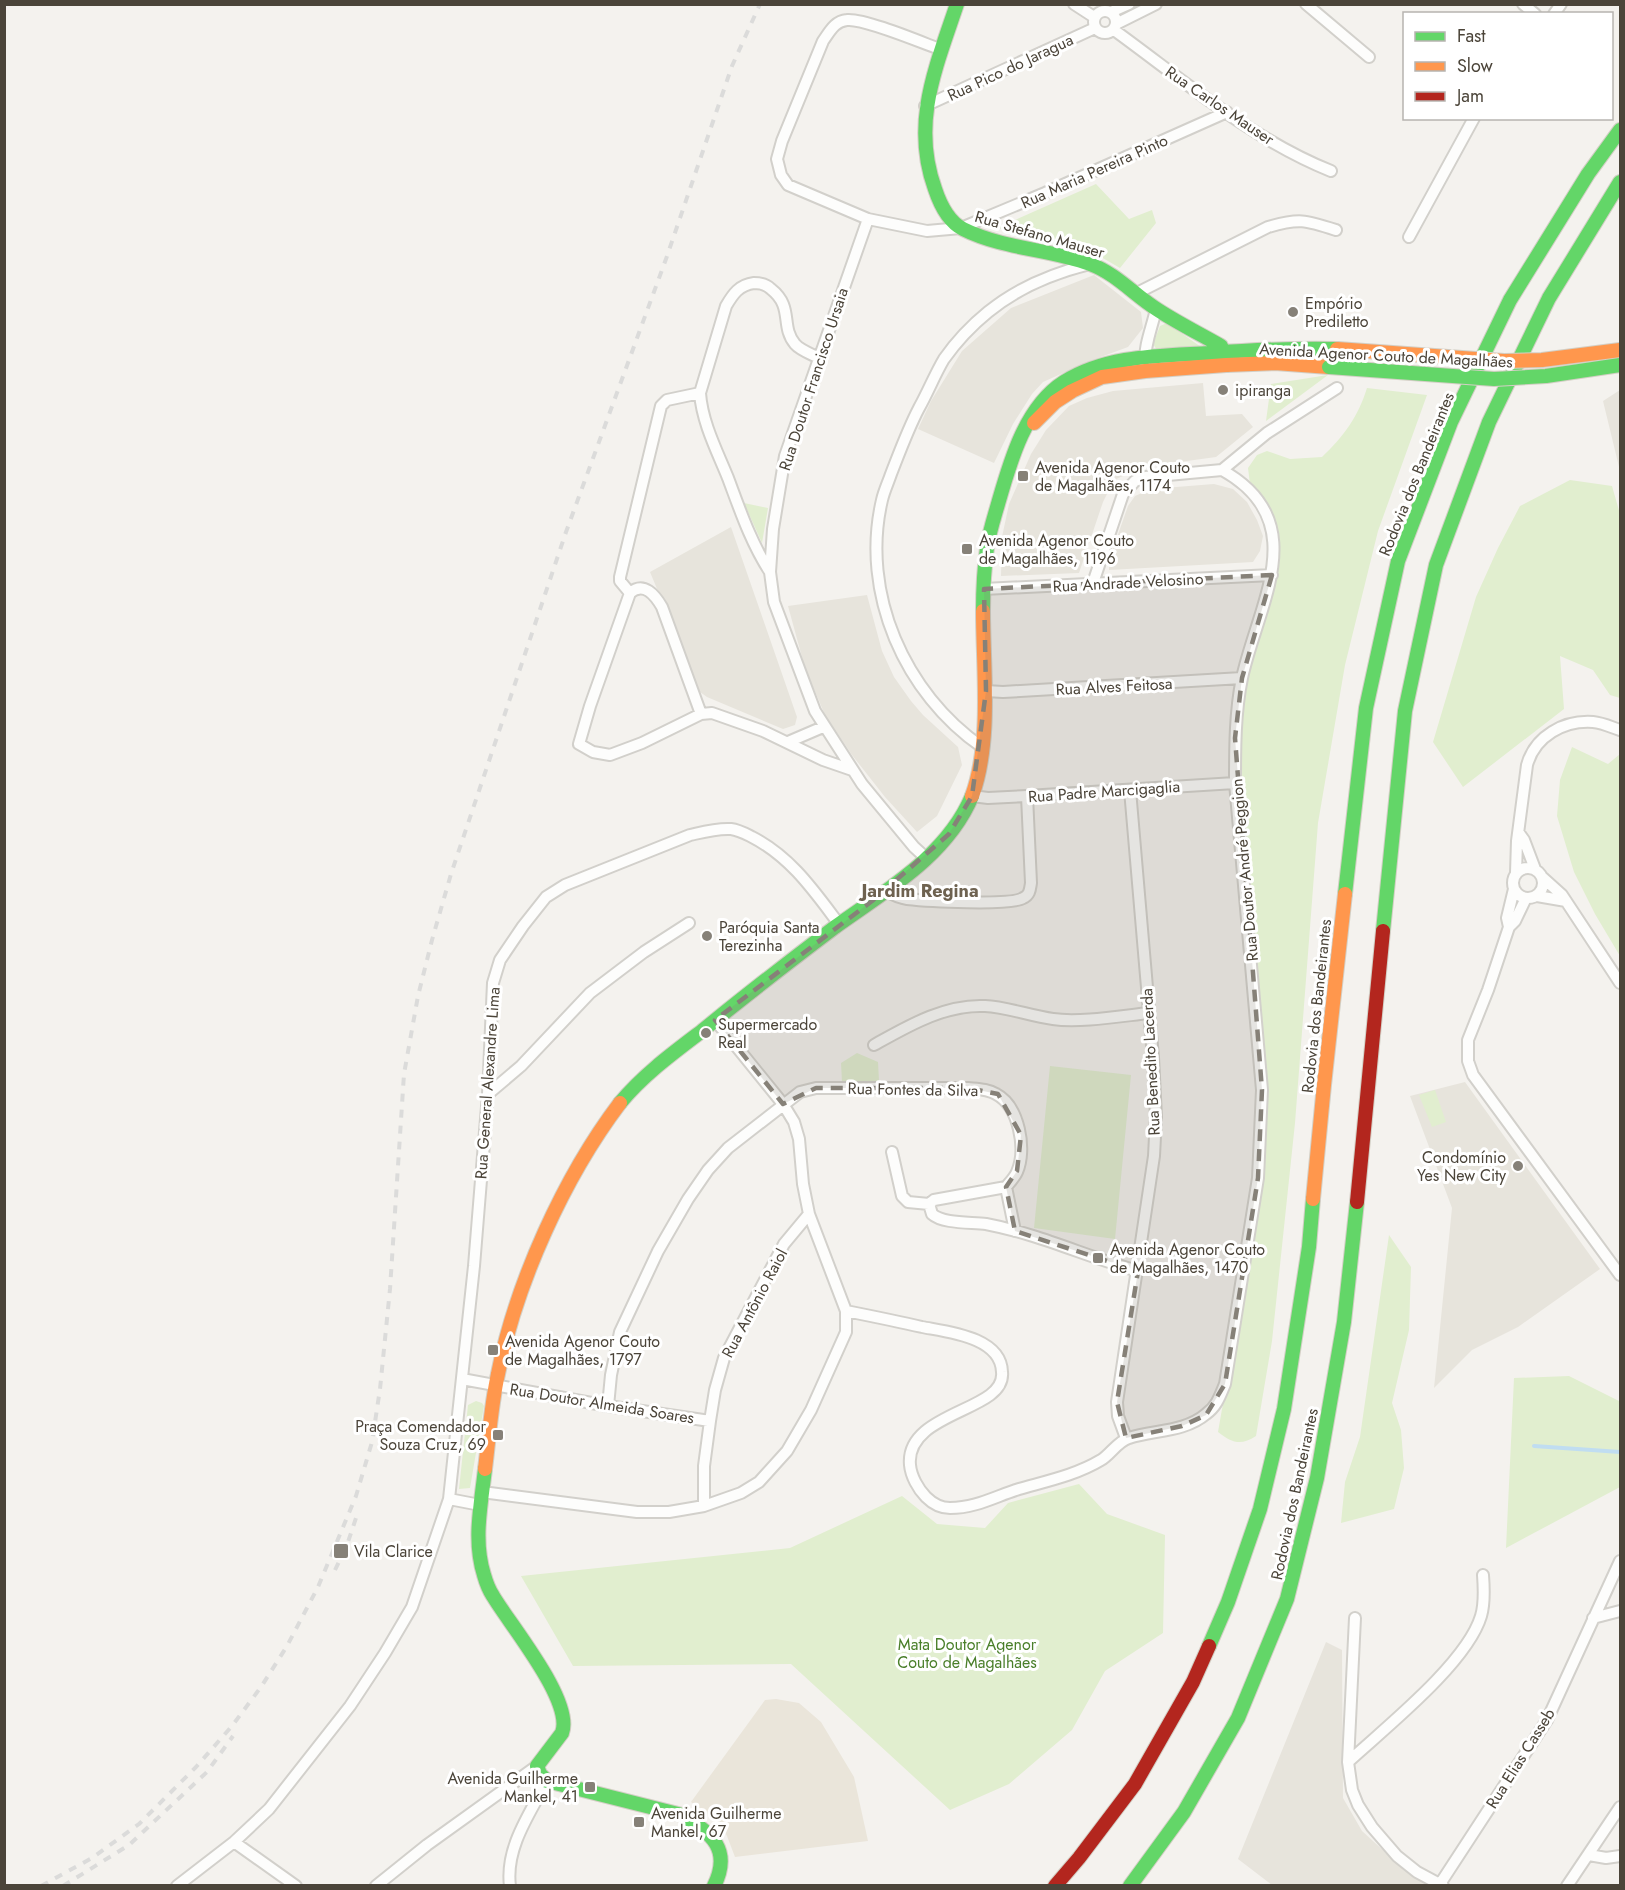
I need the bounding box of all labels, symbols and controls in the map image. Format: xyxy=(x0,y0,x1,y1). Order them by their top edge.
legend xyxy=(1403,12,1613,120)
text: Fast xyxy=(1457,23,1486,49)
street label: Rua Pico do Jaragua xyxy=(943,28,1077,107)
text: Slow xyxy=(1457,53,1494,79)
street label: Rua Carlos Mauser xyxy=(1161,60,1279,151)
text: Jam xyxy=(1455,83,1484,109)
street label: Rua Maria Pereira Pinto xyxy=(1017,129,1172,214)
street label: Rua Stefano Mauser xyxy=(972,205,1108,264)
street label: Rua Doutor Francisco Ursaia xyxy=(773,285,854,474)
place label: Empório Prediletto xyxy=(1305,292,1369,333)
marker: Empório Prediletto xyxy=(1286,305,1300,319)
street label: Avenida Agenor Couto de Magalhães xyxy=(1259,337,1513,374)
place label: ipiranga xyxy=(1235,379,1291,402)
marker: ipiranga xyxy=(1216,383,1230,397)
street label: Rodovia dos Bandeirantes xyxy=(1373,389,1460,560)
place label: Avenida Agenor Couto de Magalhães, 1174 xyxy=(1035,456,1190,497)
marker: Avenida Agenor Couto de Magalhães, 1174 xyxy=(1016,469,1030,483)
place label: Avenida Agenor Couto de Magalhães, 1196 xyxy=(979,529,1134,570)
marker: Avenida Agenor Couto de Magalhães, 1196 xyxy=(960,542,974,556)
street label: Rua Andrade Velosino xyxy=(1052,567,1204,598)
street label: Rua Alves Feitosa xyxy=(1055,672,1173,701)
street label: Rua Padre Marcigaglia xyxy=(1027,775,1181,808)
street label: Rua Doutor André Peggion xyxy=(1225,778,1264,962)
district label: Jardim Regina xyxy=(858,878,979,904)
place label: Paróquia Santa Terezinha xyxy=(719,916,820,957)
street label: Rodovia dos Bandeirantes xyxy=(1296,918,1337,1094)
marker: Paróquia Santa Terezinha xyxy=(700,929,714,943)
street label: Rua General Alexandre Lima xyxy=(469,986,506,1180)
street label: Rua Benedito Lacerda xyxy=(1135,988,1166,1136)
place label: Supermercado Real xyxy=(718,1013,817,1054)
marker: Supermercado Real xyxy=(699,1026,713,1040)
street label: Rua Fontes da Silva xyxy=(847,1077,979,1102)
place label: Condomínio Yes New City xyxy=(1417,1146,1507,1187)
marker: Condomínio Yes New City xyxy=(1511,1159,1525,1173)
place label: Avenida Agenor Couto de Magalhães, 1470 xyxy=(1110,1238,1265,1279)
street label: Rua Antônio Raiol xyxy=(716,1245,793,1362)
marker: Avenida Agenor Couto de Magalhães, 1470 xyxy=(1091,1251,1105,1265)
place label: Avenida Agenor Couto de Magalhães, 1797 xyxy=(505,1330,660,1371)
marker: Avenida Agenor Couto de Magalhães, 1797 xyxy=(486,1343,500,1357)
street label: Rua Doutor Almeida Soares xyxy=(508,1378,696,1429)
street label: Rodovia dos Bandeirantes xyxy=(1265,1406,1324,1582)
place label: Praça Comendador Souza Cruz, 69 xyxy=(355,1415,486,1456)
marker: Praça Comendador Souza Cruz, 69 xyxy=(491,1428,505,1442)
place label: Vila Clarice xyxy=(354,1540,433,1563)
marker: Vila Clarice xyxy=(332,1542,350,1560)
park label: Mata Doutor Agenor Couto de Magalhães xyxy=(897,1633,1037,1674)
street label: Rua Elias Casseb xyxy=(1480,1704,1560,1813)
place label: Avenida Guilherme Mankel, 41 xyxy=(448,1767,578,1808)
marker: Avenida Guilherme Mankel, 41 xyxy=(583,1780,597,1794)
place label: Avenida Guilherme Mankel, 67 xyxy=(651,1802,781,1843)
marker: Avenida Guilherme Mankel, 67 xyxy=(632,1815,646,1829)

